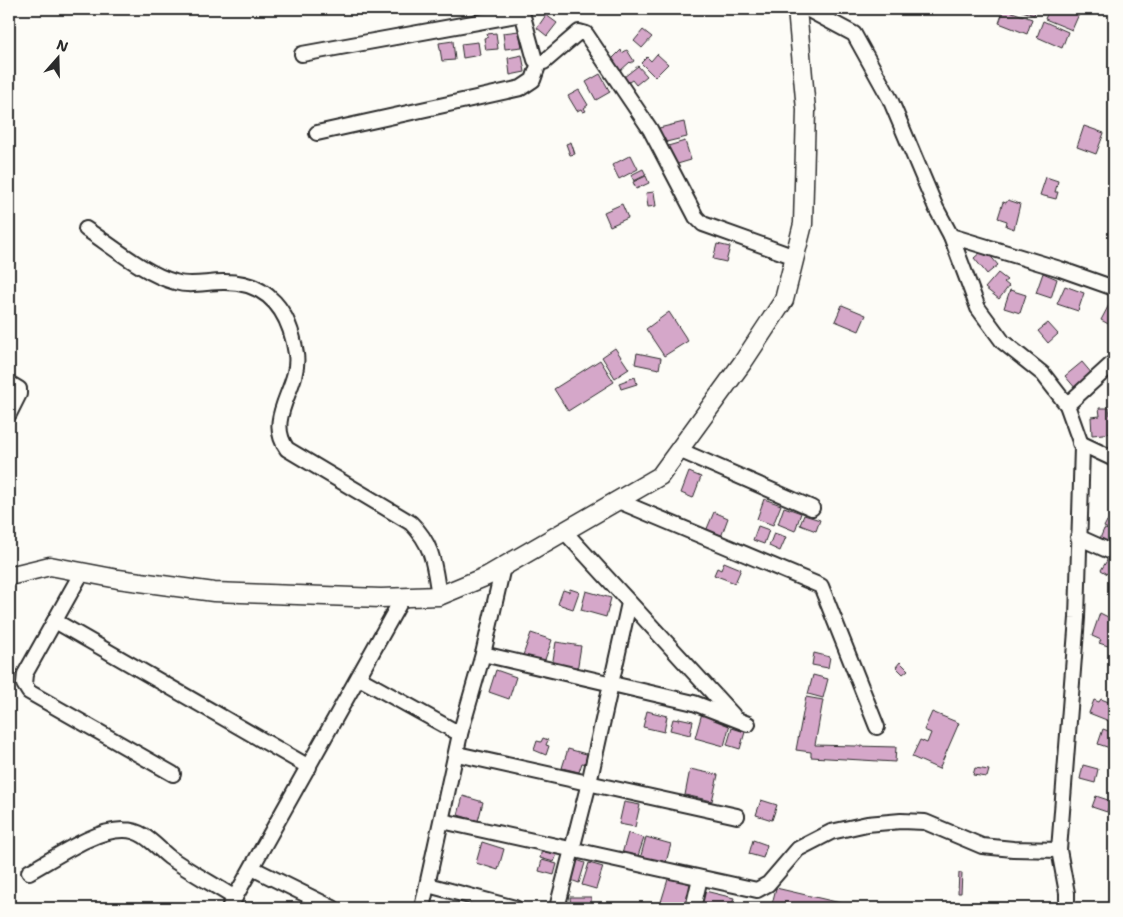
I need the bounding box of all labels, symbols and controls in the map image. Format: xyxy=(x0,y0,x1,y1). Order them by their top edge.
north arrow xyxy=(32,32,82,82)
text: N xyxy=(54,35,71,56)

